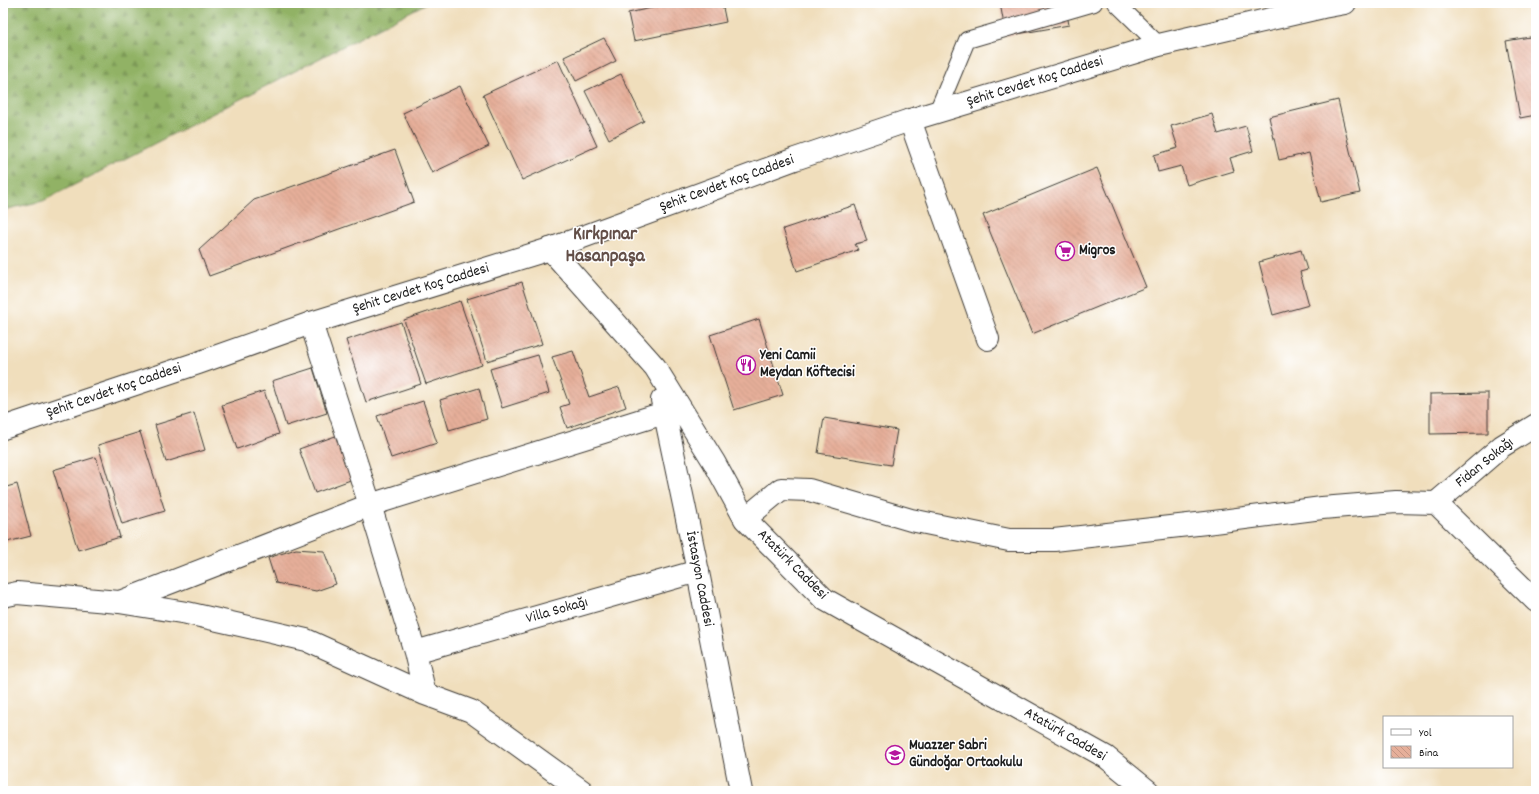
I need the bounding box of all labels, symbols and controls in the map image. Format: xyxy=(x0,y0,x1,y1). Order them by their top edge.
street label: Şehit Cevdet Koç Caddesi xyxy=(964,51,1106,113)
street label: Şehit Cevdet Koç Caddesi xyxy=(657,149,797,219)
district label: Kırkpınar Hasanpaşa xyxy=(565,222,646,271)
supermarket icon: Migros xyxy=(1054,240,1076,262)
place label: Migros xyxy=(1079,240,1116,262)
street label: Şehit Cevdet Koç Caddesi xyxy=(350,258,492,320)
place label: Yeni Camii Meydan Köftecisi xyxy=(759,345,855,384)
restaurant icon: Yeni Camii Meydan Köftecisi xyxy=(735,354,757,376)
street label: Şehit Cevdet Koç Caddesi xyxy=(44,357,185,424)
street label: Fidan Sokağı xyxy=(1451,432,1519,493)
street label: Atatürk Caddesi xyxy=(752,525,833,606)
street label: İstasyon Caddesi xyxy=(679,529,719,629)
street label: Villa Sokağı xyxy=(524,592,591,630)
street label: Atatürk Caddesi xyxy=(1020,702,1111,768)
legend xyxy=(1383,716,1513,768)
text: Yol xyxy=(1419,725,1432,742)
place label: Muazzer Sabri Gündoğar Ortaokulu xyxy=(909,735,1023,774)
school or university icon: Muazzer Sabri Gündoğar Ortaokulu xyxy=(884,744,906,766)
text: Bina xyxy=(1419,745,1438,762)

